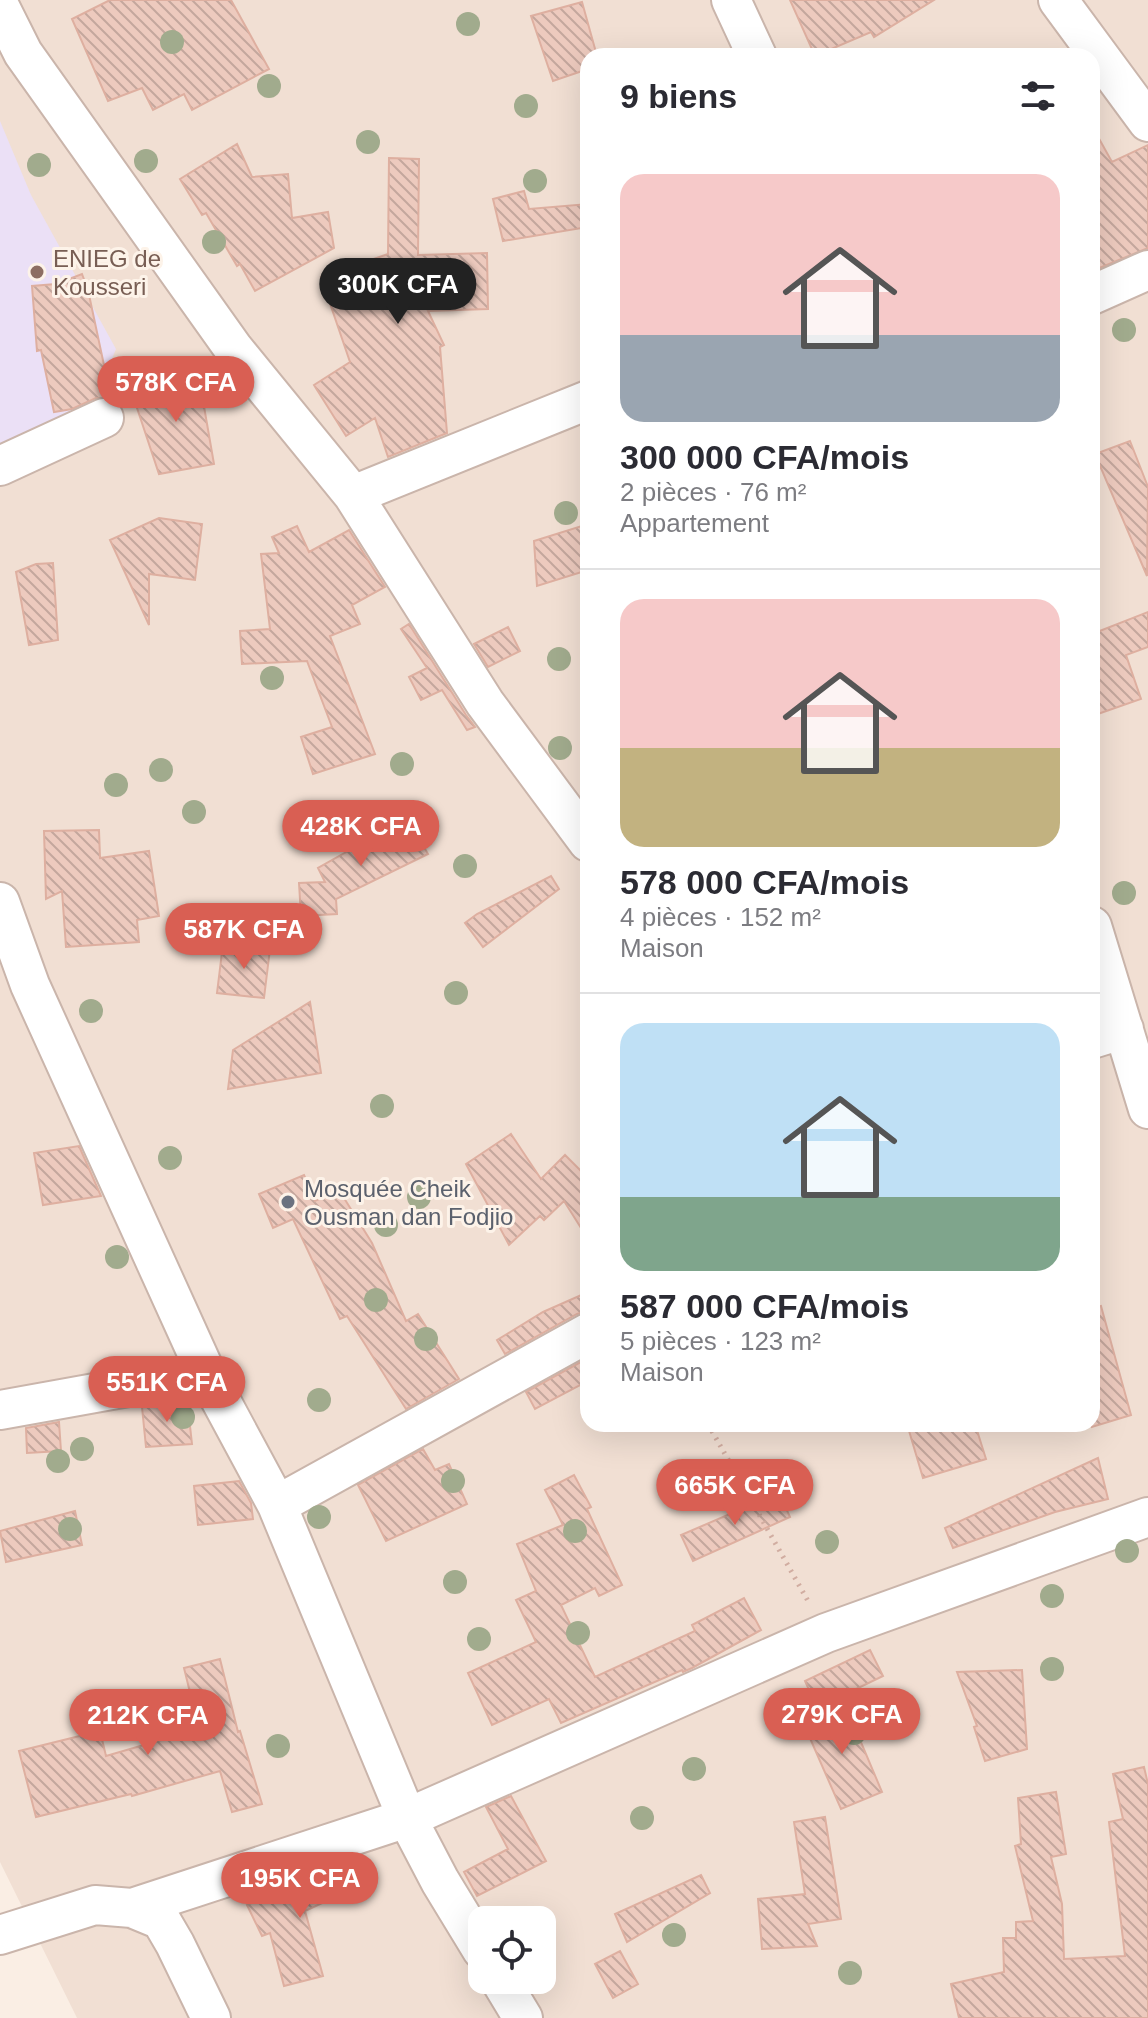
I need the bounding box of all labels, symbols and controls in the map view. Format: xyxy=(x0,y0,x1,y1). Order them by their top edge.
icon: filters xyxy=(1016,74,1060,118)
text: 9 biens xyxy=(620,77,737,115)
icon: home xyxy=(768,226,912,370)
place label: ENIEG de Kousseri xyxy=(53,245,161,300)
pin: 300K CFA xyxy=(315,258,481,326)
marker: ENIEG de Kousseri xyxy=(28,263,46,281)
text: 300K CFA xyxy=(337,269,459,299)
pin: 578K CFA xyxy=(93,356,259,424)
text: 578K CFA xyxy=(115,367,237,397)
text: 300 000 CFA/mois xyxy=(620,438,909,476)
text: 2 pièces · 76 m² xyxy=(620,477,806,507)
text: Appartement xyxy=(620,508,769,538)
icon: home xyxy=(768,651,912,795)
pin: 428K CFA xyxy=(278,800,444,868)
text: 428K CFA xyxy=(300,811,422,841)
text: 578 000 CFA/mois xyxy=(620,863,909,901)
text: 4 pièces · 152 m² xyxy=(620,902,821,932)
pin: 587K CFA xyxy=(161,903,327,971)
text: 587K CFA xyxy=(183,914,305,944)
text: Maison xyxy=(620,933,704,963)
icon: home xyxy=(768,1075,912,1219)
place label: Mosquée Cheik Ousman dan Fodjio xyxy=(304,1175,513,1230)
marker: Mosquée Cheik Ousman dan Fodjio xyxy=(279,1193,297,1211)
text: 587 000 CFA/mois xyxy=(620,1287,909,1325)
text: 5 pièces · 123 m² xyxy=(620,1326,821,1356)
pin: 551K CFA xyxy=(84,1356,250,1424)
text: Maison xyxy=(620,1357,704,1387)
text: 551K CFA xyxy=(106,1367,228,1397)
pin: 665K CFA xyxy=(652,1459,818,1527)
text: 665K CFA xyxy=(674,1470,796,1500)
pin: 279K CFA xyxy=(759,1688,925,1756)
pin: 212K CFA xyxy=(65,1689,231,1757)
text: 279K CFA xyxy=(781,1699,903,1729)
text: 212K CFA xyxy=(87,1700,209,1730)
pin: 195K CFA xyxy=(217,1852,383,1920)
text: 195K CFA xyxy=(239,1863,361,1893)
map controls xyxy=(468,1906,556,1994)
button: locate xyxy=(468,1906,556,1994)

